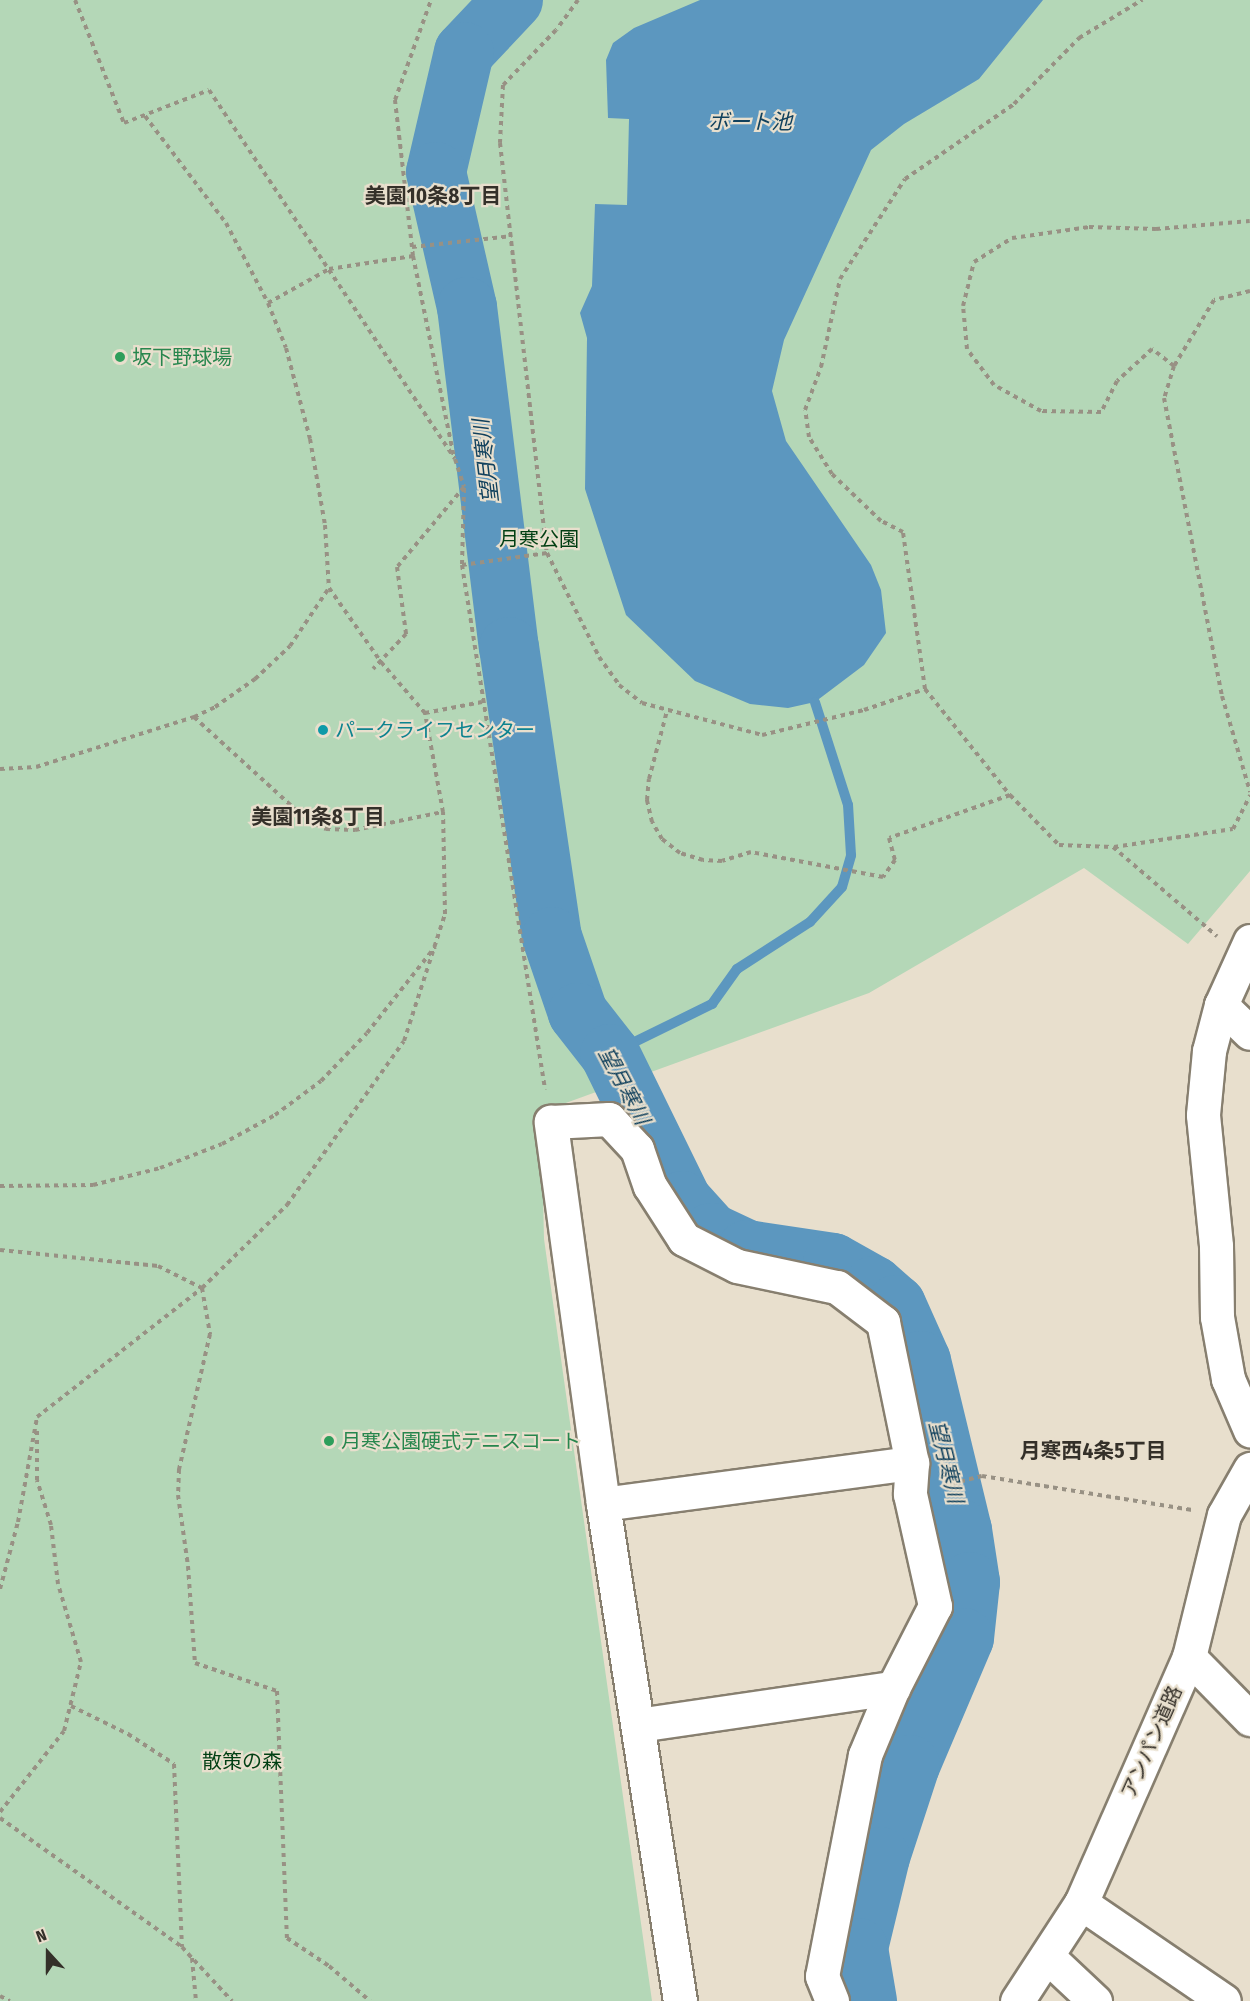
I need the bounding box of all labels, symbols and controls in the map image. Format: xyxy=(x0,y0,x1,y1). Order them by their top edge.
water label: ボート池 xyxy=(708,109,792,135)
district label: 美園10条8丁目 xyxy=(365,183,501,209)
place label: 坂下野球場 xyxy=(132,345,232,369)
marker: 坂下野球場 xyxy=(113,350,127,364)
water label: 望月寒川 xyxy=(468,418,504,504)
park label: 月寒公園 xyxy=(499,527,579,551)
place label: パークライフセンター xyxy=(335,718,535,742)
marker: パークライフセンター xyxy=(316,723,330,737)
district label: 美園11条8丁目 xyxy=(251,804,385,830)
water label: 望月寒川 xyxy=(593,1043,655,1129)
water label: 望月寒川 xyxy=(924,1418,968,1506)
place label: 月寒公園硬式テニスコート xyxy=(341,1429,581,1453)
marker: 月寒公園硬式テニスコート xyxy=(322,1434,336,1448)
district label: 月寒西4条5丁目 xyxy=(1019,1438,1167,1464)
street label: アンパン道路 xyxy=(1117,1682,1187,1802)
park label: 散策の森 xyxy=(202,1749,282,1773)
north arrow xyxy=(18,1923,78,1983)
text: N xyxy=(33,1925,49,1946)

